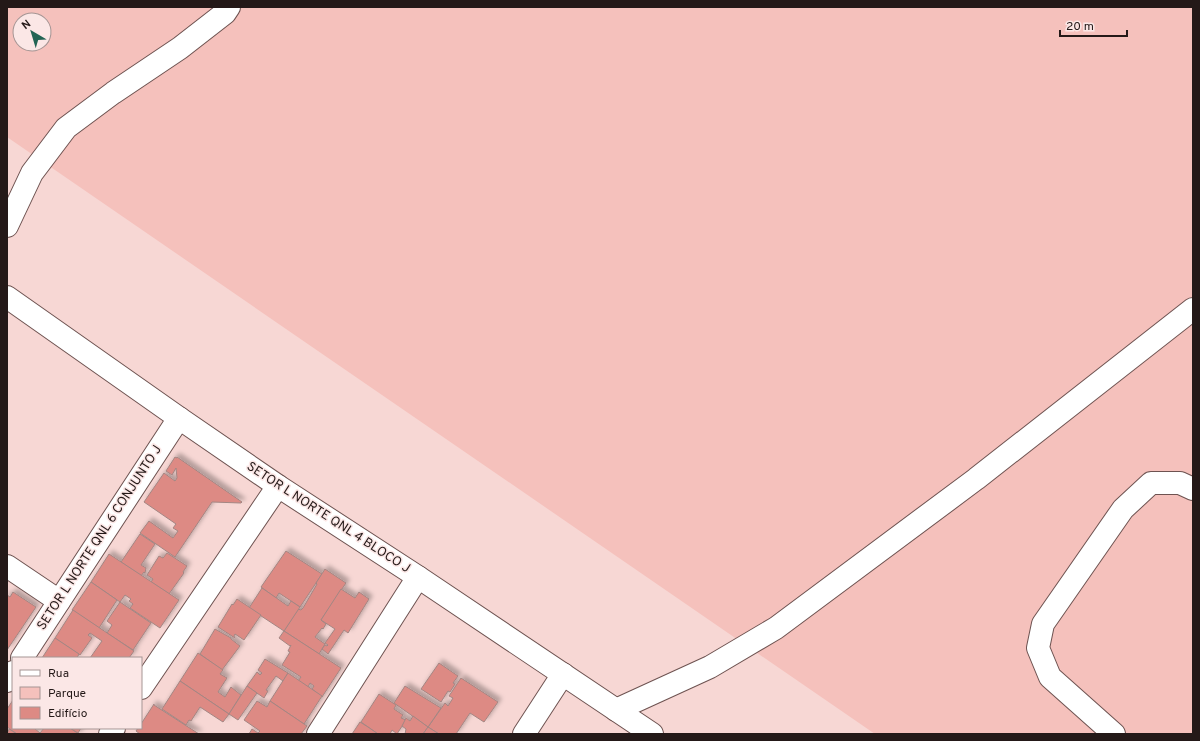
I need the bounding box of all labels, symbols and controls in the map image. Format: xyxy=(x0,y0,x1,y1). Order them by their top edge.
north arrow xyxy=(12,12,52,52)
scale bar xyxy=(1060,12,1127,38)
text: N xyxy=(19,17,34,33)
text: 20 m xyxy=(1066,19,1094,35)
street label: SETOR L NORTE QNL 6 CONJUNTO J xyxy=(34,443,166,633)
street label: SETOR L NORTE QNL 4 BLOCO J xyxy=(243,459,413,577)
legend xyxy=(12,657,142,729)
text: Rua xyxy=(48,666,69,682)
text: Parque xyxy=(48,686,86,702)
text: Edifício xyxy=(48,706,88,722)

